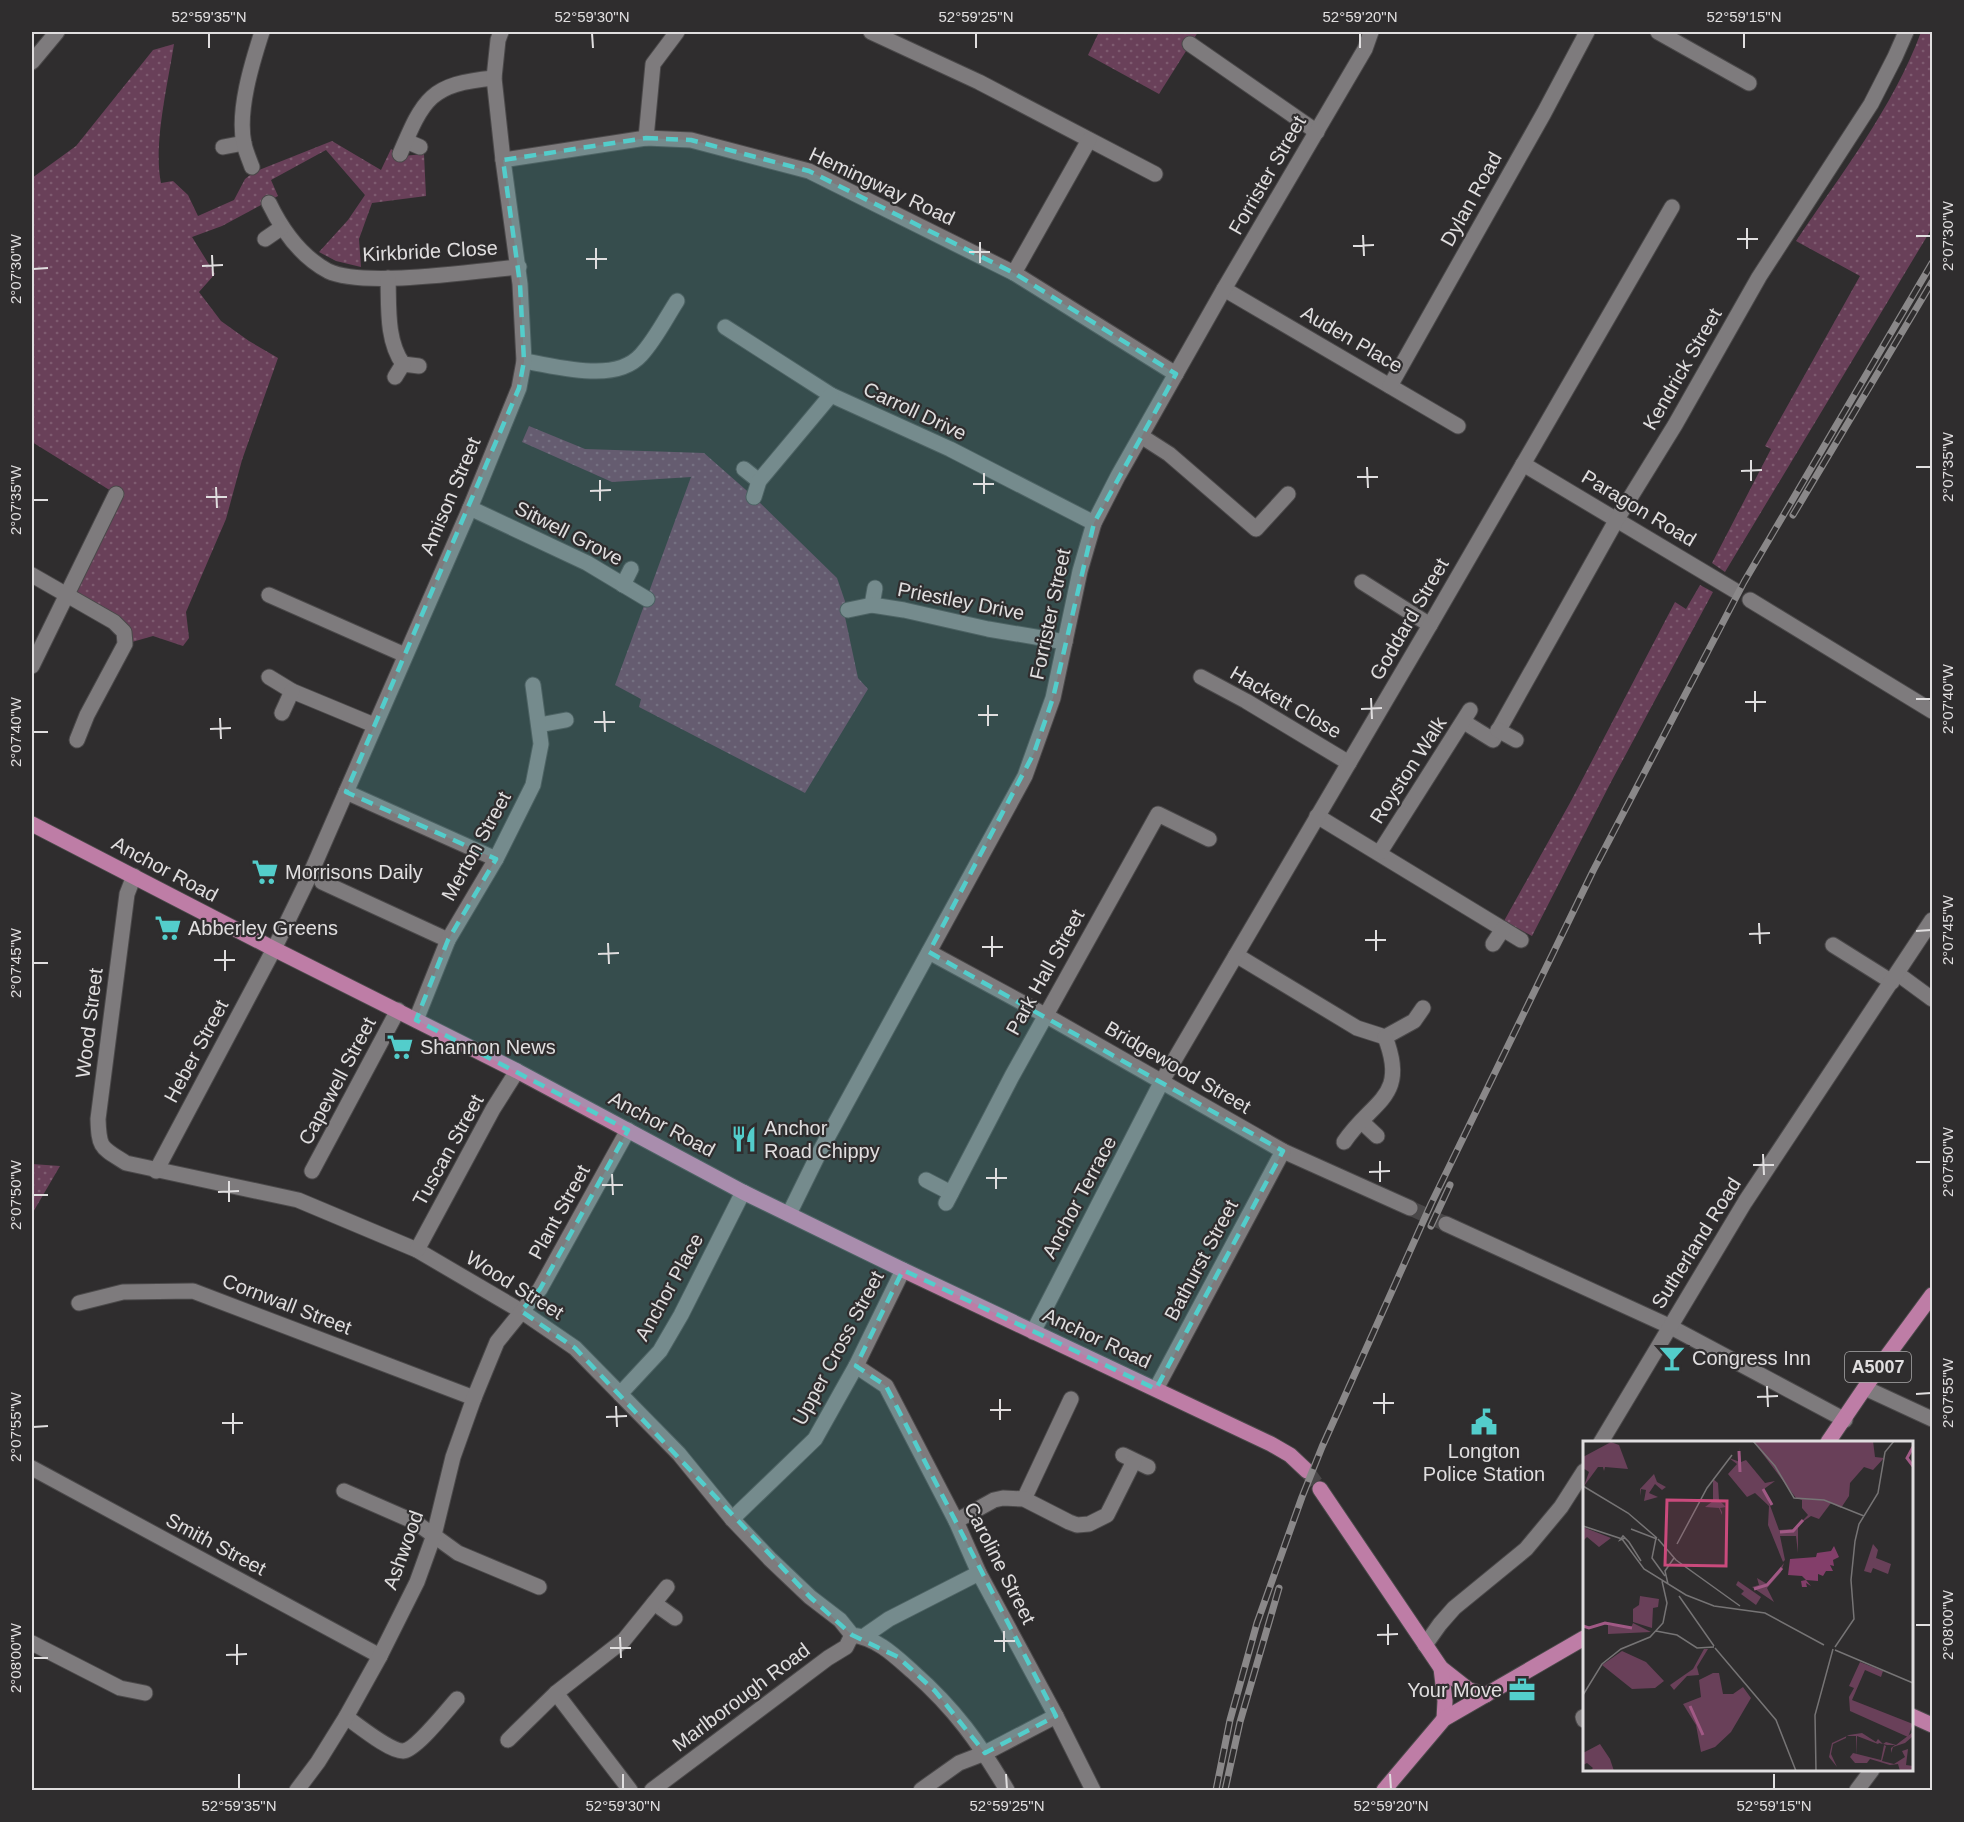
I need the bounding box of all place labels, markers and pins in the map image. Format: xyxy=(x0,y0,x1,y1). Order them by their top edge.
supermarket icon: Morrisons Daily xyxy=(250,857,280,887)
place label: Morrisons Daily xyxy=(285,861,423,883)
supermarket icon: Abberley Greens xyxy=(153,913,183,943)
place label: Abberley Greens xyxy=(188,917,338,939)
supermarket icon: Shannon News xyxy=(385,1032,415,1062)
place label: Shannon News xyxy=(420,1036,556,1058)
place label: Anchor Road Chippy xyxy=(764,1117,880,1162)
restaurant icon: Anchor Road Chippy xyxy=(729,1124,759,1154)
bar icon: Congress Inn xyxy=(1657,1343,1687,1373)
place label: Congress Inn xyxy=(1692,1347,1811,1369)
public building icon: Longton Police Station xyxy=(1469,1407,1499,1437)
place label: Longton Police Station xyxy=(1423,1440,1545,1485)
office icon: Your Move xyxy=(1507,1675,1537,1705)
place label: Your Move xyxy=(1407,1679,1502,1701)

